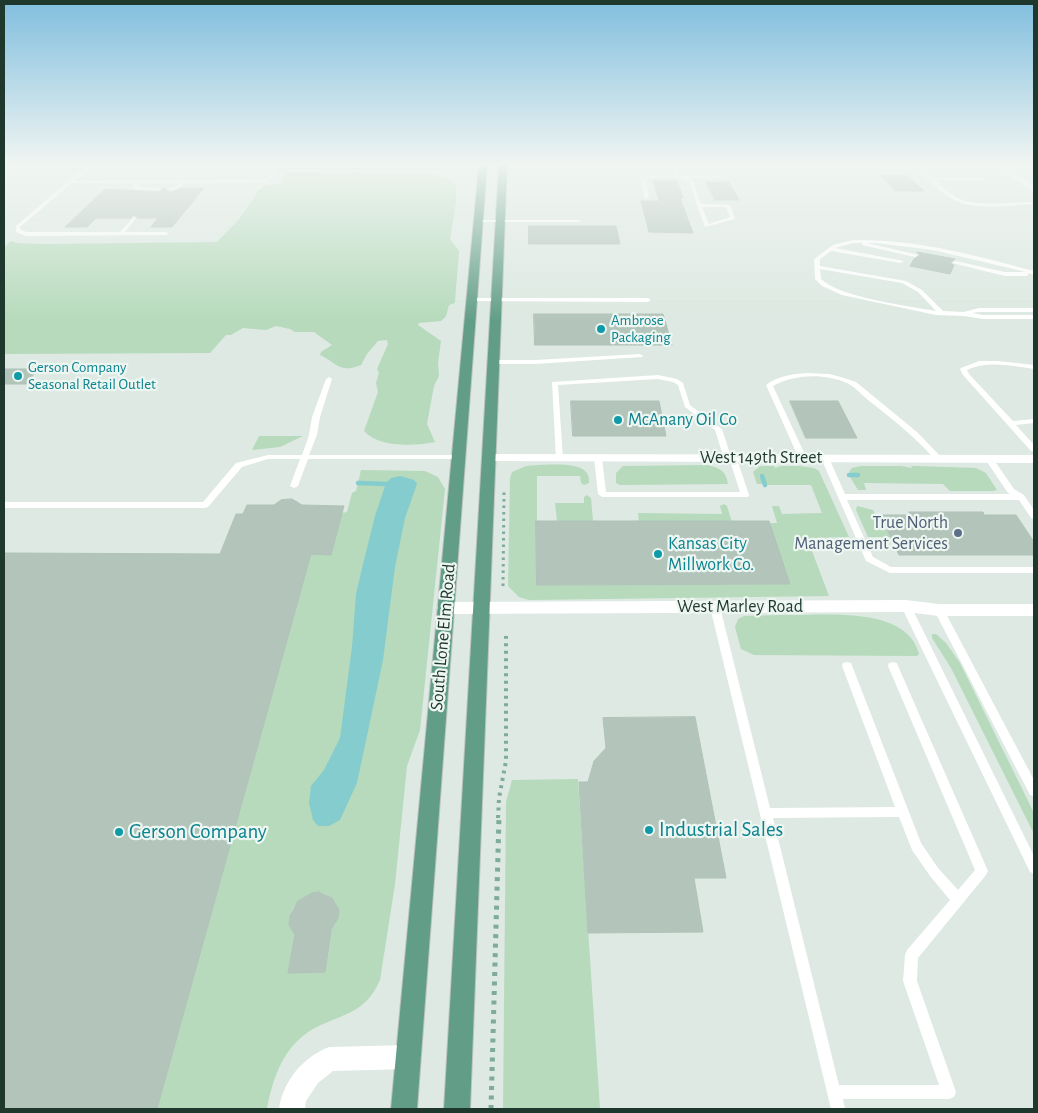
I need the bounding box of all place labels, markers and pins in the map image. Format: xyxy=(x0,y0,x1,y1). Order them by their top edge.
place label: Ambrose Packaging xyxy=(611,311,671,346)
marker: Ambrose Packaging xyxy=(595,323,607,335)
place label: Gerson Company Seasonal Retail Outlet xyxy=(28,358,156,393)
marker: Gerson Company Seasonal Retail Outlet xyxy=(12,370,24,382)
place label: McAnany Oil Co xyxy=(628,409,737,431)
marker: McAnany Oil Co xyxy=(612,414,624,426)
place label: True North Management Services xyxy=(794,512,948,554)
marker: True North Management Services xyxy=(952,527,964,539)
place label: Kansas City Millwork Co. xyxy=(668,533,754,576)
marker: Kansas City Millwork Co. xyxy=(652,548,664,560)
place label: Industrial Sales xyxy=(659,817,783,843)
place label: Gerson Company xyxy=(129,819,267,845)
marker: Industrial Sales xyxy=(643,824,655,836)
marker: Gerson Company xyxy=(113,826,125,838)

